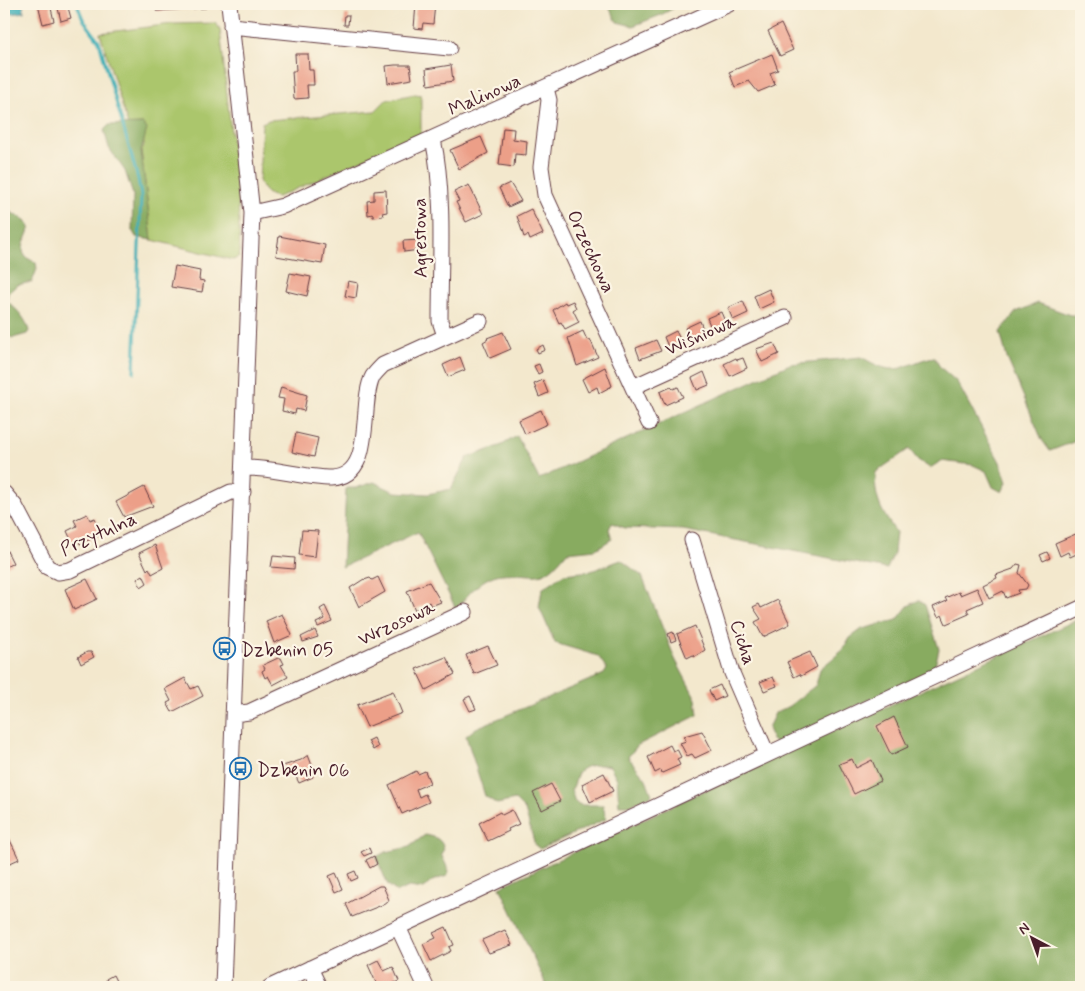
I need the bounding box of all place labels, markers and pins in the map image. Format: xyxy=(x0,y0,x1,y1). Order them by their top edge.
bus stop icon: Dzbenin 05 xyxy=(213,637,237,661)
place label: Dzbenin 05 xyxy=(241,638,333,663)
bus stop icon: Dzbenin 06 xyxy=(229,757,253,781)
place label: Dzbenin 06 xyxy=(257,758,350,783)

